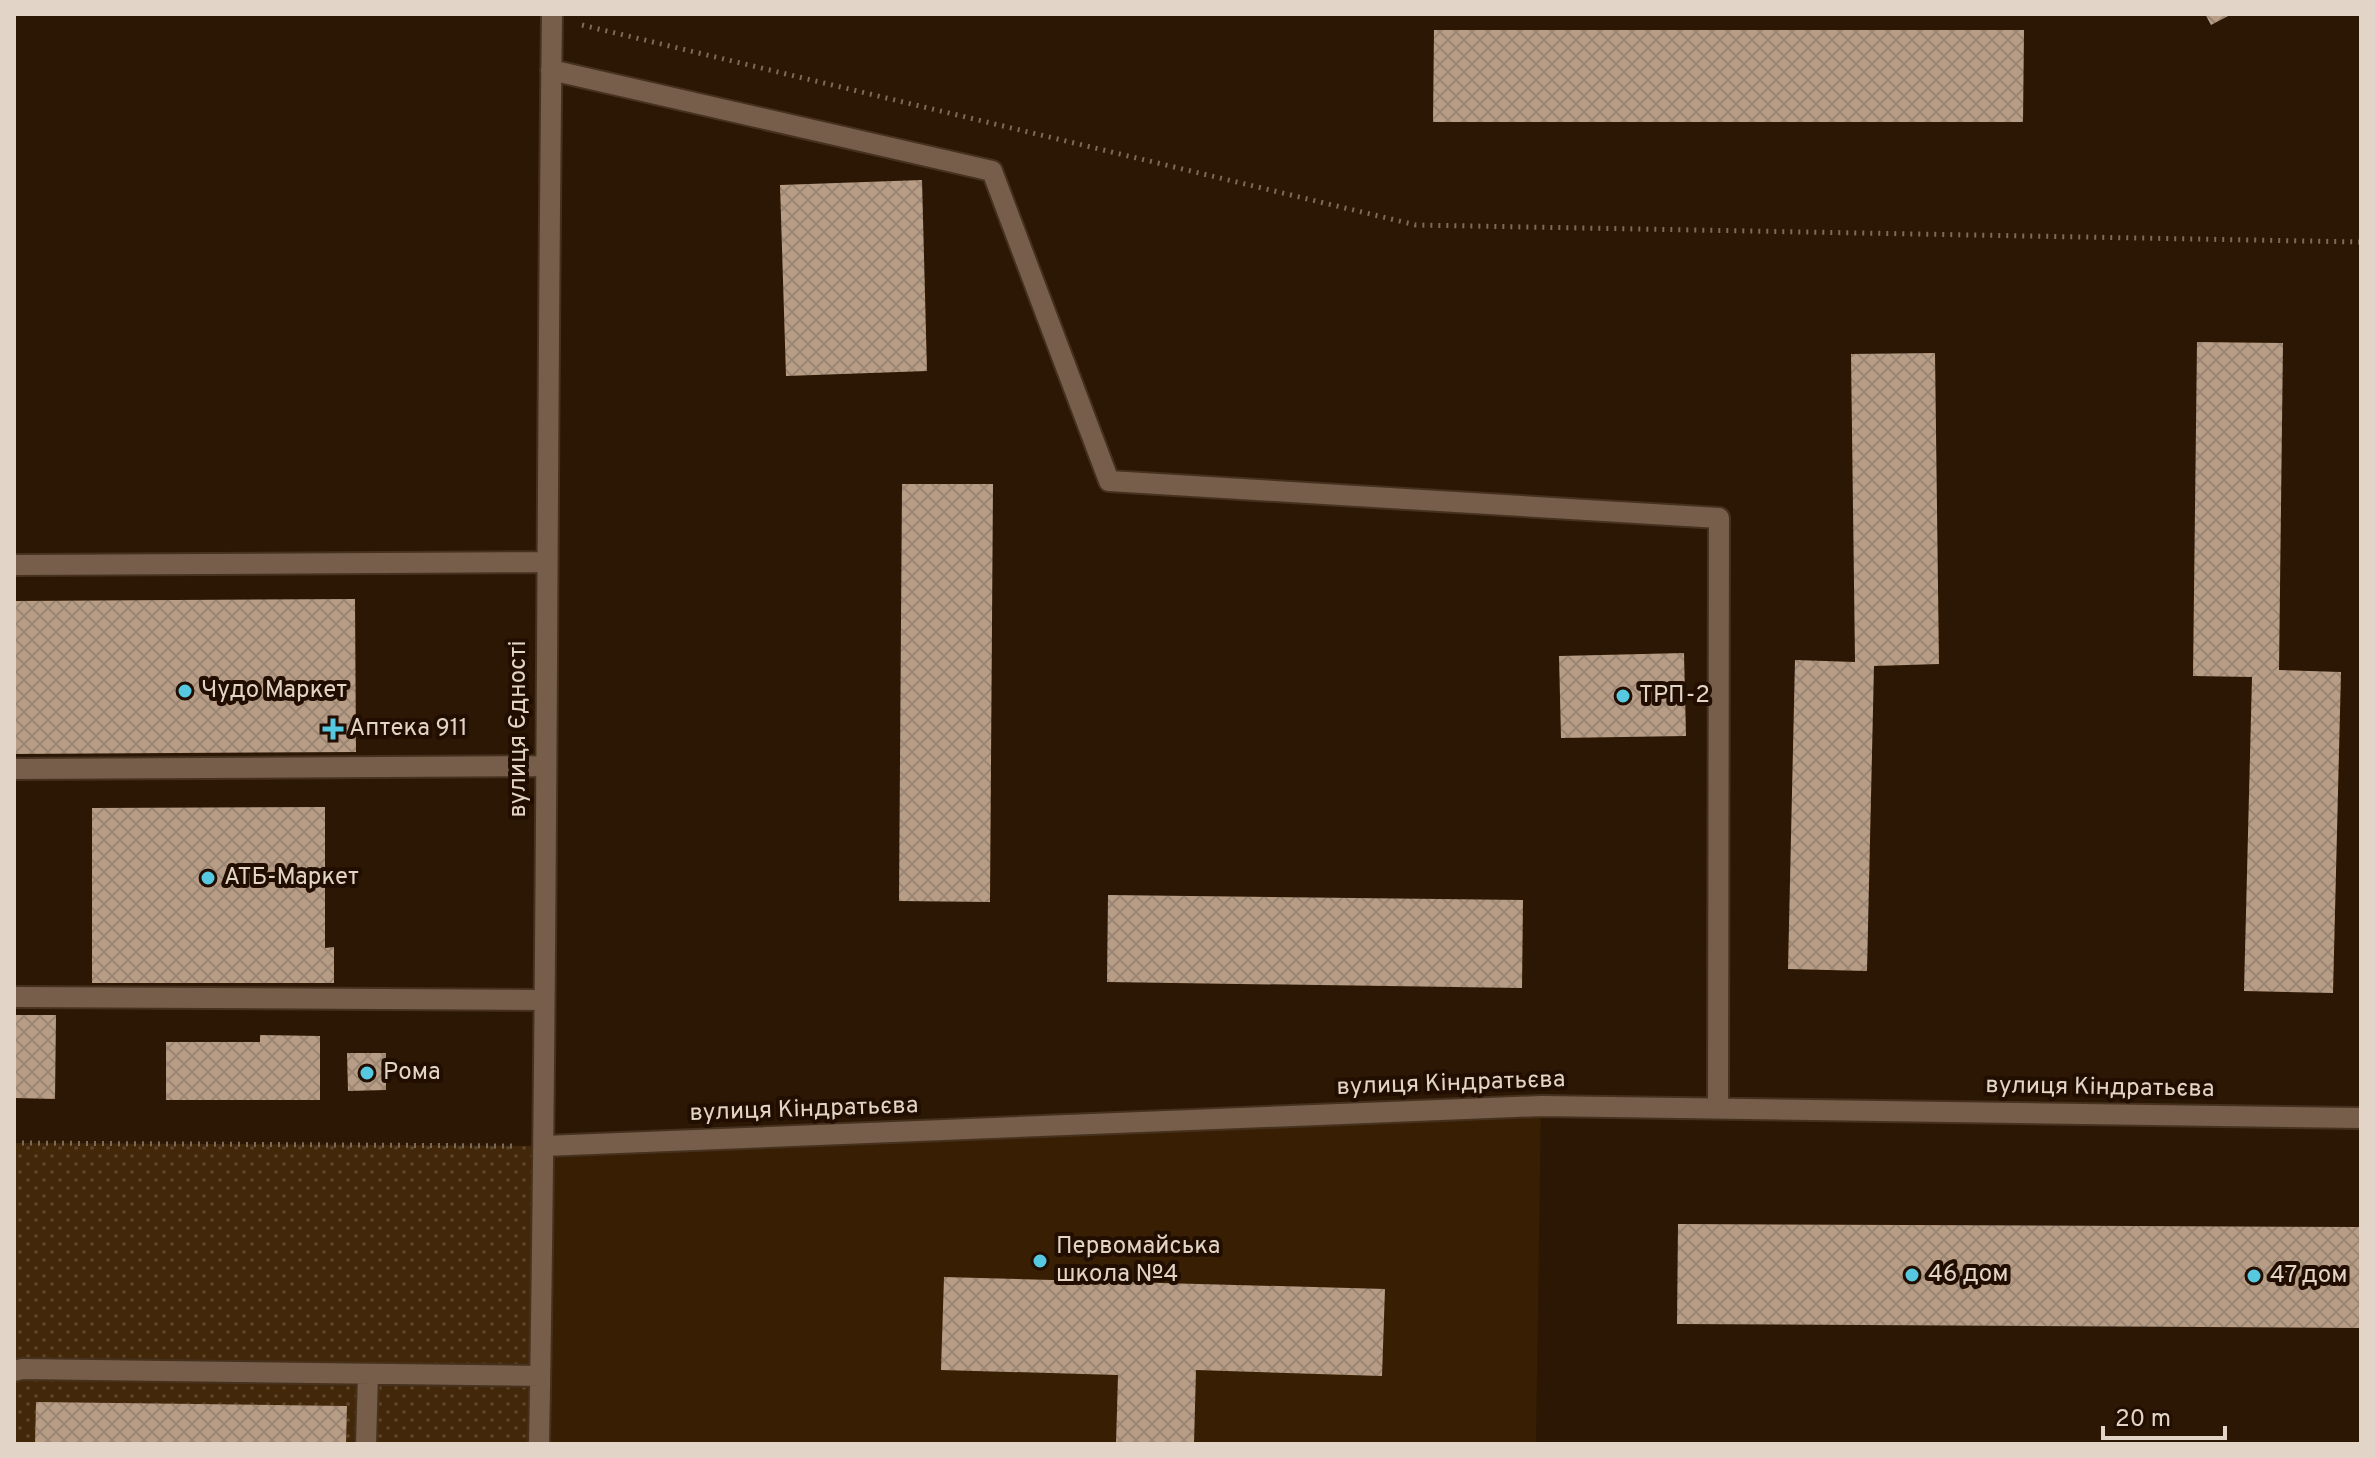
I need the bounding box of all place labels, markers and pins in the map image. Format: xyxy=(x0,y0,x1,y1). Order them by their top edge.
place label: Чудо Маркет xyxy=(201,676,347,706)
place label: ТРП-2 xyxy=(1639,681,1710,711)
marker: Чудо Маркет xyxy=(176,682,194,700)
marker: ТРП-2 xyxy=(1614,687,1632,705)
place label: Аптека 911 xyxy=(349,714,468,744)
marker: Аптека 911 xyxy=(324,720,342,738)
place label: АТБ-Маркет xyxy=(224,863,359,893)
marker: АТБ-Маркет xyxy=(199,869,217,887)
place label: Рома xyxy=(383,1058,441,1088)
marker: Рома xyxy=(358,1064,376,1082)
place label: Первомайська школа №4 xyxy=(1056,1232,1220,1290)
marker: Первомайська школа №4 xyxy=(1031,1252,1049,1270)
place label: 46 дом xyxy=(1928,1260,2009,1290)
place label: 47 дом xyxy=(2270,1261,2348,1291)
marker: 46 дом xyxy=(1903,1266,1921,1284)
marker: 47 дом xyxy=(2245,1267,2263,1285)

